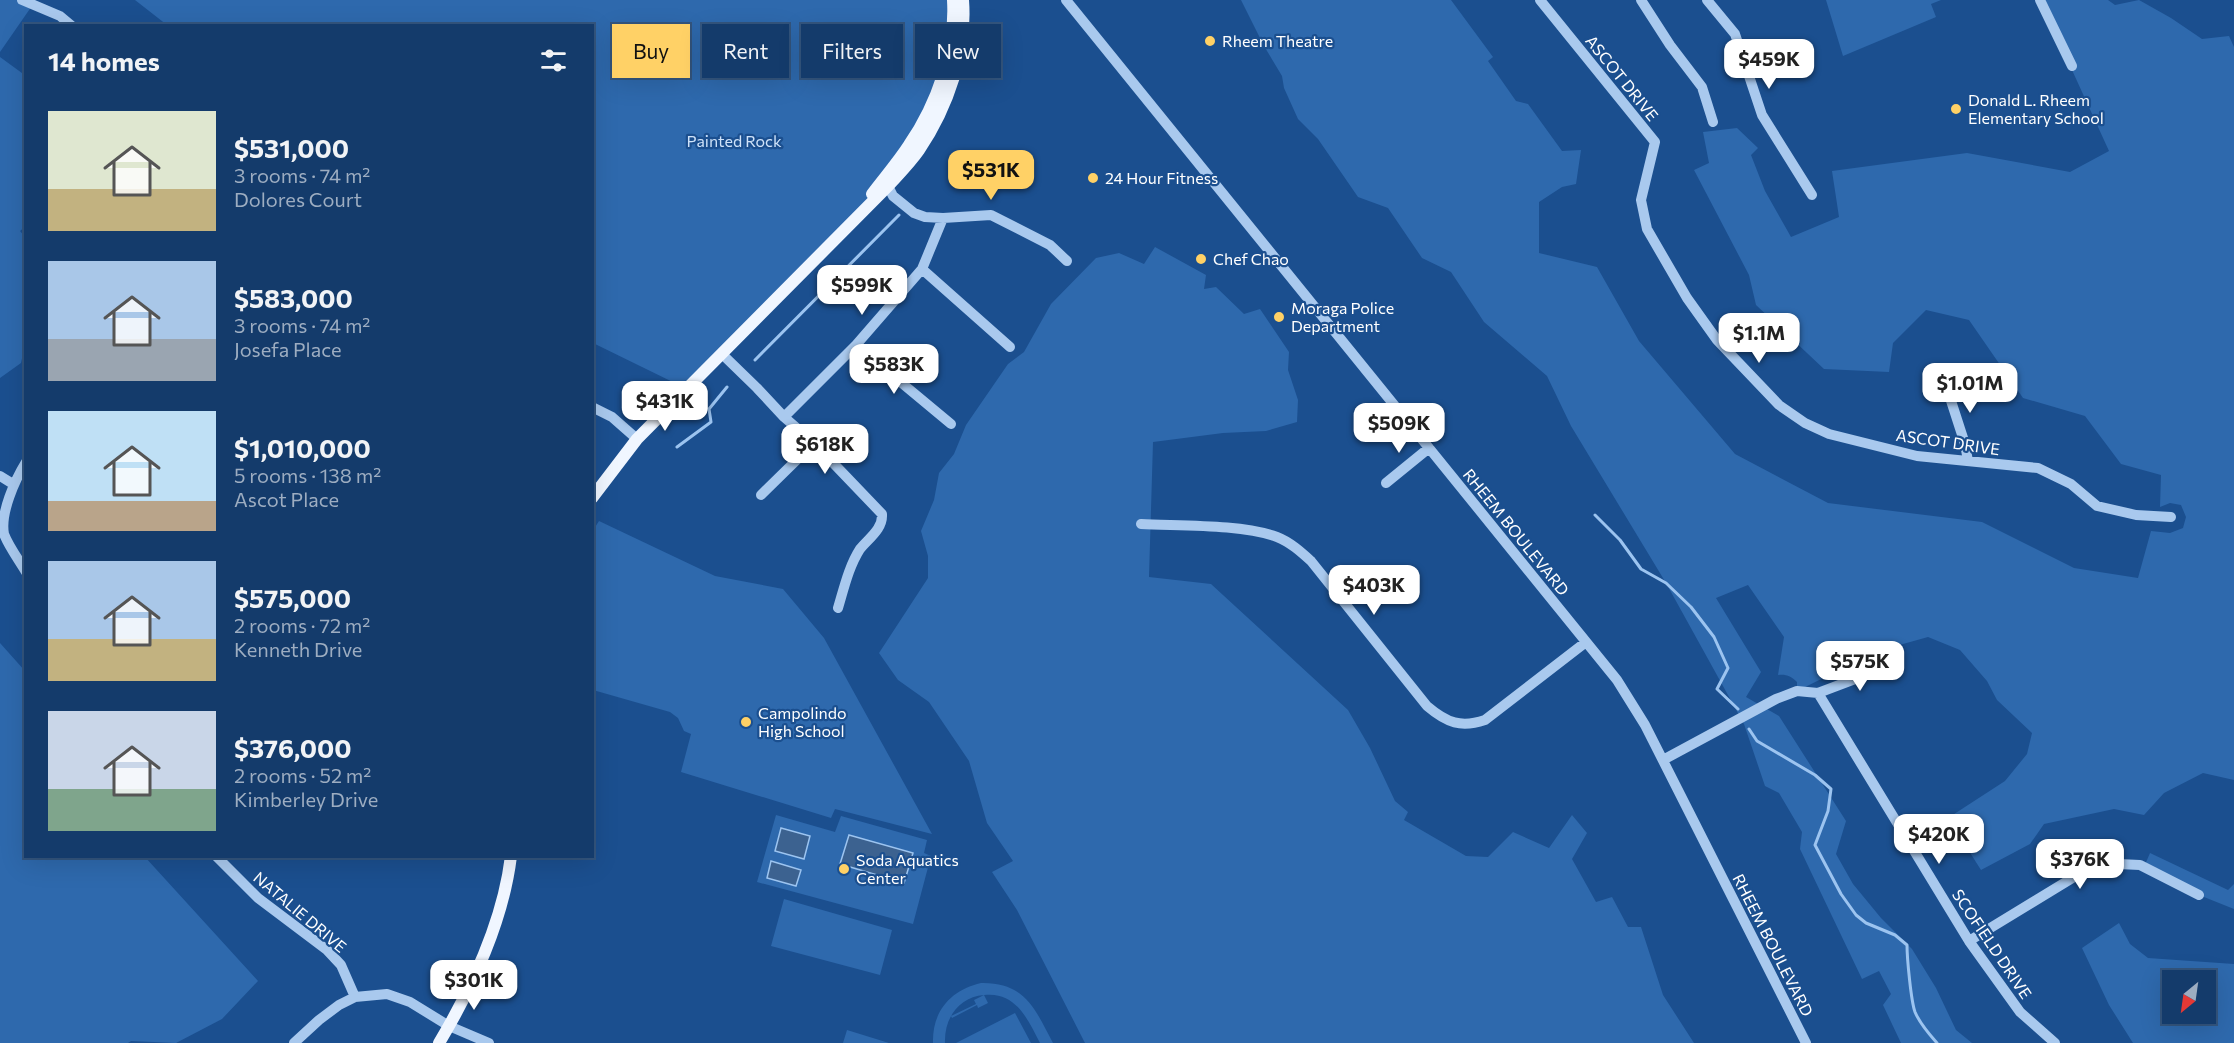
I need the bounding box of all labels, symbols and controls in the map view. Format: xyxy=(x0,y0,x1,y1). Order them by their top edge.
chip: Buy xyxy=(612,24,690,78)
chip: Rent xyxy=(702,24,789,78)
chip: Filters xyxy=(801,24,903,78)
chip: New xyxy=(915,24,1001,78)
place label: Rheem Theatre xyxy=(1222,31,1333,50)
street label: ASCOT DRIVE xyxy=(1582,31,1663,124)
marker: Rheem Theatre xyxy=(1203,34,1217,48)
pin: $459K xyxy=(1727,39,1811,90)
icon: filters xyxy=(537,44,570,77)
text: 14 homes xyxy=(48,45,160,76)
text: $459K xyxy=(1738,46,1800,70)
place label: Donald L. Rheem Elementary School xyxy=(1968,90,2104,127)
marker: Donald L. Rheem Elementary School xyxy=(1949,102,1963,116)
park label: Painted Rock xyxy=(686,131,782,150)
text: $531,000 xyxy=(234,132,349,163)
icon: home xyxy=(96,135,168,207)
pin: $531K xyxy=(949,150,1033,201)
text: $531K xyxy=(962,157,1020,181)
text: 3 rooms · 74 m² xyxy=(234,163,370,187)
place label: 24 Hour Fitness xyxy=(1105,168,1218,187)
marker: 24 Hour Fitness xyxy=(1086,171,1100,185)
text: Dolores Court xyxy=(234,187,362,211)
place label: Chef Chao xyxy=(1213,249,1289,268)
marker: Chef Chao xyxy=(1194,252,1208,266)
pin: $599K xyxy=(820,265,904,316)
text: $599K xyxy=(831,272,893,296)
text: $583,000 xyxy=(234,282,353,313)
icon: home xyxy=(96,285,168,357)
place label: Moraga Police Department xyxy=(1291,298,1394,335)
marker: Moraga Police Department xyxy=(1272,310,1286,324)
text: 3 rooms · 74 m² xyxy=(234,313,370,337)
pin: $1.1M xyxy=(1717,313,1801,364)
text: $1.1M xyxy=(1733,320,1785,344)
text: Josefa Place xyxy=(234,337,342,361)
pin: $583K xyxy=(852,344,936,395)
text: $583K xyxy=(863,351,925,375)
pin: $1.01M xyxy=(1921,363,2019,414)
text: $1.01M xyxy=(1936,370,2004,394)
pin: $431K xyxy=(623,381,707,432)
text: $431K xyxy=(636,388,694,412)
pin: $509K xyxy=(1357,403,1441,454)
text: $509K xyxy=(1368,410,1430,434)
pin: $618K xyxy=(783,424,867,475)
street label: ASCOT DRIVE xyxy=(1895,425,2001,458)
text: $618K xyxy=(795,431,855,455)
text: $1,010,000 xyxy=(234,432,371,463)
icon: home xyxy=(96,435,168,507)
text: 5 rooms · 138 m² xyxy=(234,463,381,487)
street label: RHEEM BOULEVARD xyxy=(1460,465,1573,599)
text: Ascot Place xyxy=(234,487,339,511)
pin: $403K xyxy=(1332,565,1416,616)
text: $403K xyxy=(1343,572,1405,596)
text: $575,000 xyxy=(234,582,351,613)
icon: home xyxy=(96,585,168,657)
text: 2 rooms · 72 m² xyxy=(234,613,370,637)
text: Kenneth Drive xyxy=(234,637,362,661)
pin: $575K xyxy=(1818,641,1902,692)
text: $575K xyxy=(1830,648,1890,672)
place label: Campolindo High School xyxy=(758,703,846,740)
marker: Campolindo High School xyxy=(739,715,753,729)
text: $376,000 xyxy=(234,732,352,763)
icon: home xyxy=(96,735,168,807)
text: 2 rooms · 52 m² xyxy=(234,763,371,787)
text: Kimberley Drive xyxy=(234,787,378,811)
pin: $420K xyxy=(1897,814,1981,865)
text: $420K xyxy=(1908,821,1970,845)
pin: $376K xyxy=(2038,839,2122,890)
text: $376K xyxy=(2050,846,2110,870)
place label: Soda Aquatics Center xyxy=(856,850,959,887)
marker: Soda Aquatics Center xyxy=(837,862,851,876)
street label: NATALIE DRIVE xyxy=(250,867,351,956)
street label: RHEEM BOULEVARD xyxy=(1729,870,1818,1019)
street label: SCOFIELD DRIVE xyxy=(1949,885,2036,1002)
pin: $301K xyxy=(432,960,516,1011)
text: $301K xyxy=(444,967,504,991)
north arrow xyxy=(2162,970,2216,1024)
map controls xyxy=(2162,970,2216,1024)

